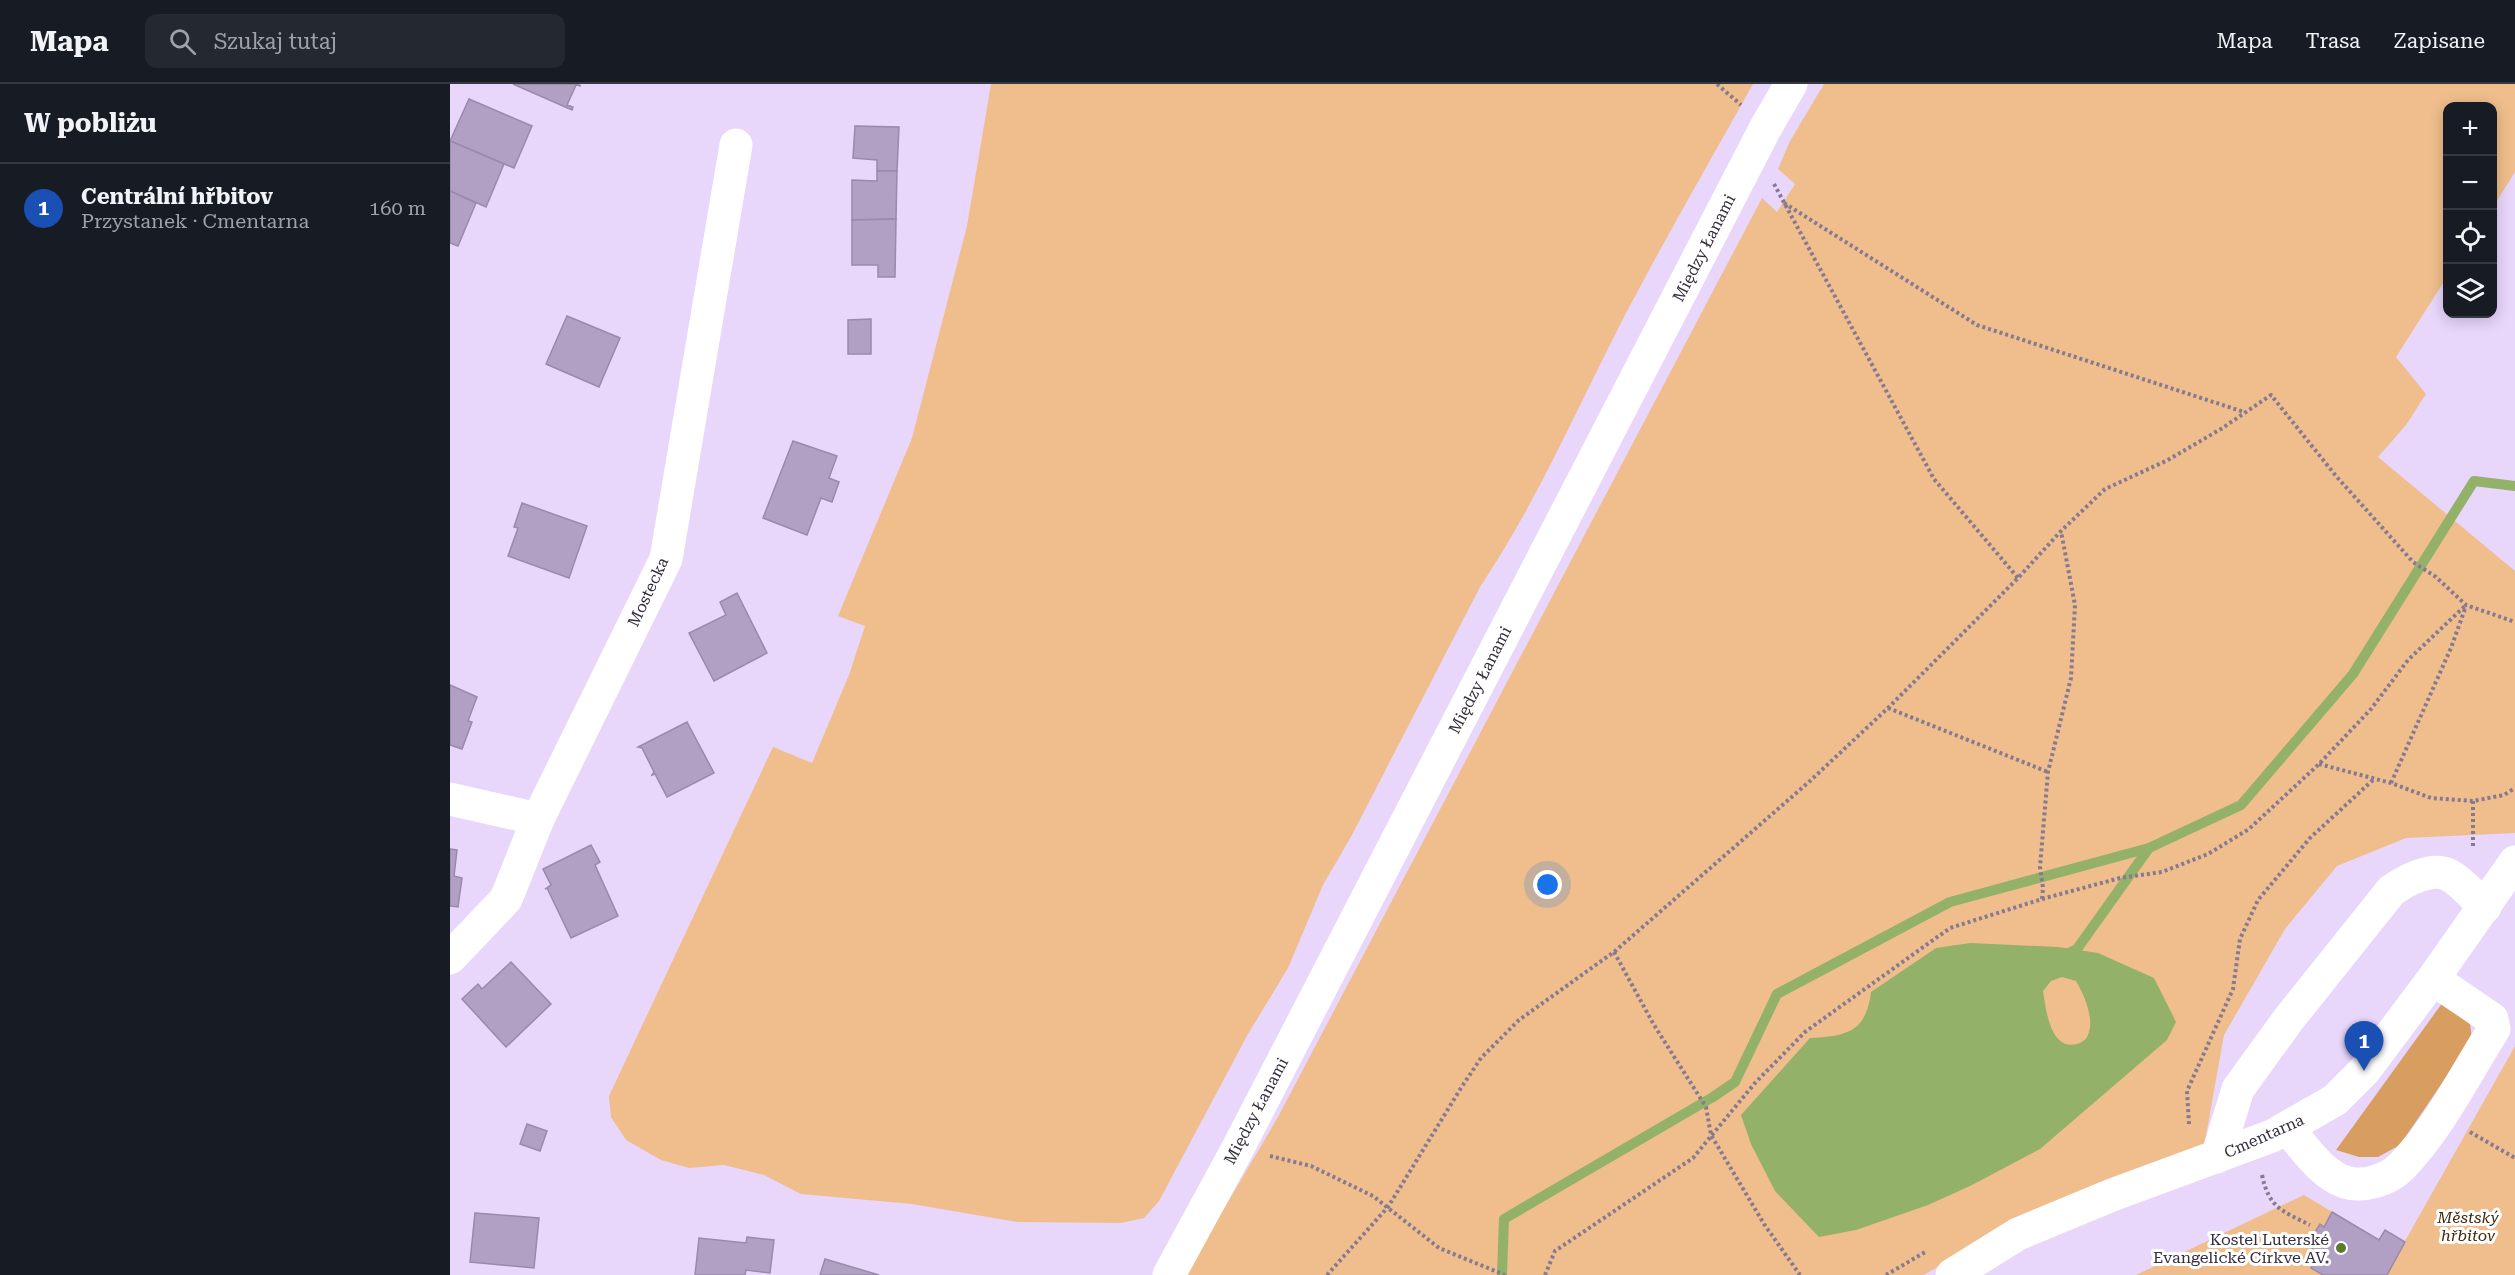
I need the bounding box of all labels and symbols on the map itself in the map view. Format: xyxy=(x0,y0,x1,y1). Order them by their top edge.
street label: Między Łanami xyxy=(1669,191,1739,305)
street label: Mostecka xyxy=(624,554,672,630)
street label: Między Łanami xyxy=(1445,623,1515,737)
your location xyxy=(1533,870,1562,899)
pin: 1 xyxy=(2344,1022,2384,1071)
street label: Między Łanami xyxy=(1220,1054,1292,1168)
street label: Cmentarna xyxy=(2221,1110,2307,1162)
park label: Městský hřbitov xyxy=(2436,1208,2500,1245)
place label: Kostel Luterské Evangelické Církve AV. xyxy=(2153,1230,2329,1267)
marker: Kostel Luterské Evangelické Církve AV. xyxy=(2334,1241,2348,1255)

